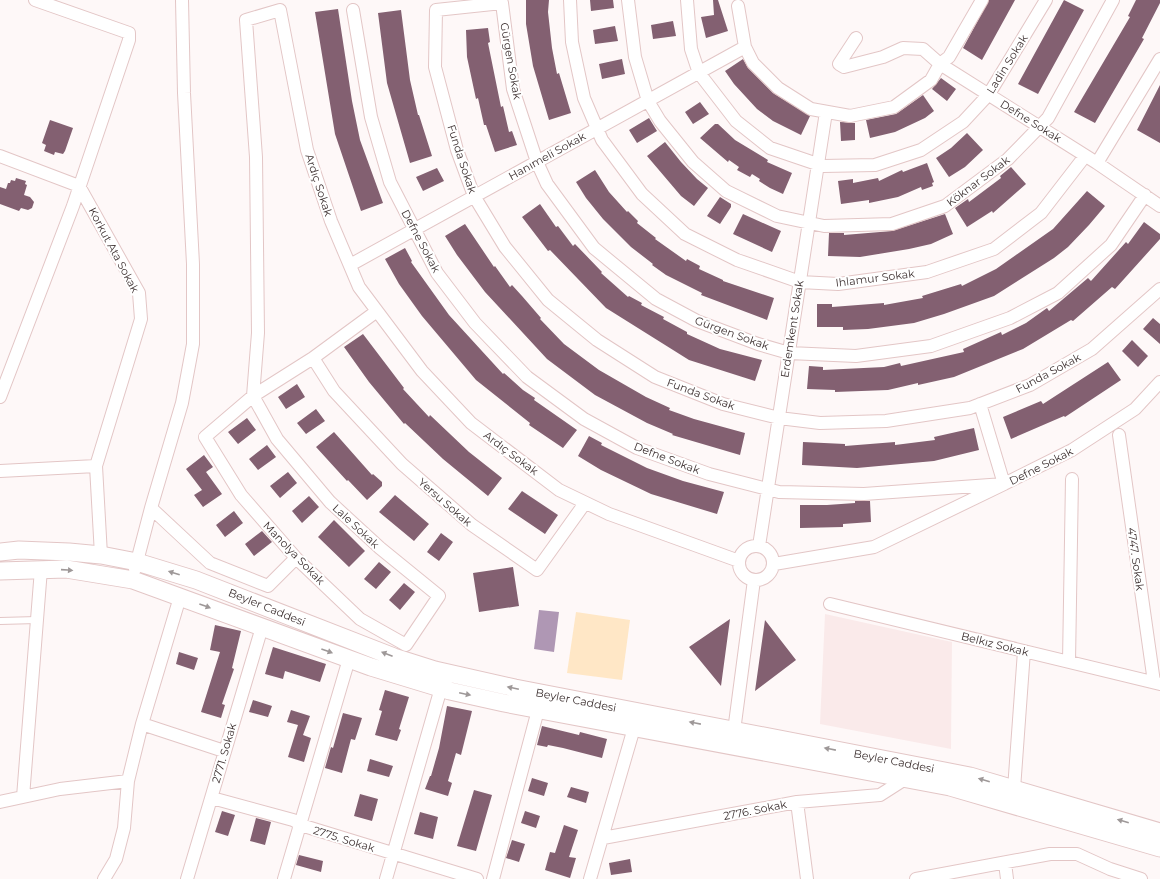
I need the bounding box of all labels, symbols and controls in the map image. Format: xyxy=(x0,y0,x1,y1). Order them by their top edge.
street label: Gürgen Sokak xyxy=(497,21,525,101)
street label: Ladin Sokak xyxy=(983,32,1031,96)
street label: Defne Sokak xyxy=(998,97,1065,146)
street label: Funda Sokak xyxy=(444,123,480,196)
street label: Hanımeli Sokak xyxy=(506,129,588,183)
street label: Ardıç Sokak xyxy=(302,152,336,218)
street label: Köknar Sokak xyxy=(944,152,1013,209)
street label: Korkut Ata Sokak xyxy=(86,205,143,295)
street label: Defne Sokak xyxy=(398,207,444,275)
street label: Ihlamur Sokak xyxy=(835,266,916,290)
street label: Erdemkent Sokak xyxy=(777,279,807,379)
street label: Gürgen Sokak xyxy=(693,313,771,353)
street label: Funda Sokak xyxy=(1013,350,1083,396)
street label: Funda Sokak xyxy=(665,375,737,413)
street label: Ardıç Sokak xyxy=(481,428,541,478)
street label: Defne Sokak xyxy=(632,439,702,477)
street label: Defne Sokak xyxy=(1007,444,1076,488)
street label: Yersu Sokak xyxy=(415,475,475,529)
street label: Lale Sokak xyxy=(330,501,383,551)
street label: Manolya Sokak xyxy=(260,518,328,588)
street label: 4747. Sokak xyxy=(1125,527,1147,592)
one-way arrow xyxy=(61,566,73,573)
one-way arrow xyxy=(168,570,180,576)
street label: Beyler Caddesi xyxy=(226,585,308,629)
one-way arrow xyxy=(200,604,212,610)
street label: Belkız Sokak xyxy=(960,629,1031,659)
one-way arrow xyxy=(322,648,334,654)
one-way arrow xyxy=(381,651,393,657)
one-way arrow xyxy=(507,684,519,690)
street label: Beyler Caddesi xyxy=(535,685,618,715)
one-way arrow xyxy=(458,692,471,698)
one-way arrow xyxy=(689,720,701,726)
street label: 2771. Sokak xyxy=(209,721,239,785)
one-way arrow xyxy=(823,746,836,752)
street label: Beyler Caddesi xyxy=(853,746,936,776)
one-way arrow xyxy=(978,777,990,783)
street label: 2776. Sokak xyxy=(722,797,788,823)
one-way arrow xyxy=(1116,818,1128,824)
street label: 2775. Sokak xyxy=(312,823,377,855)

